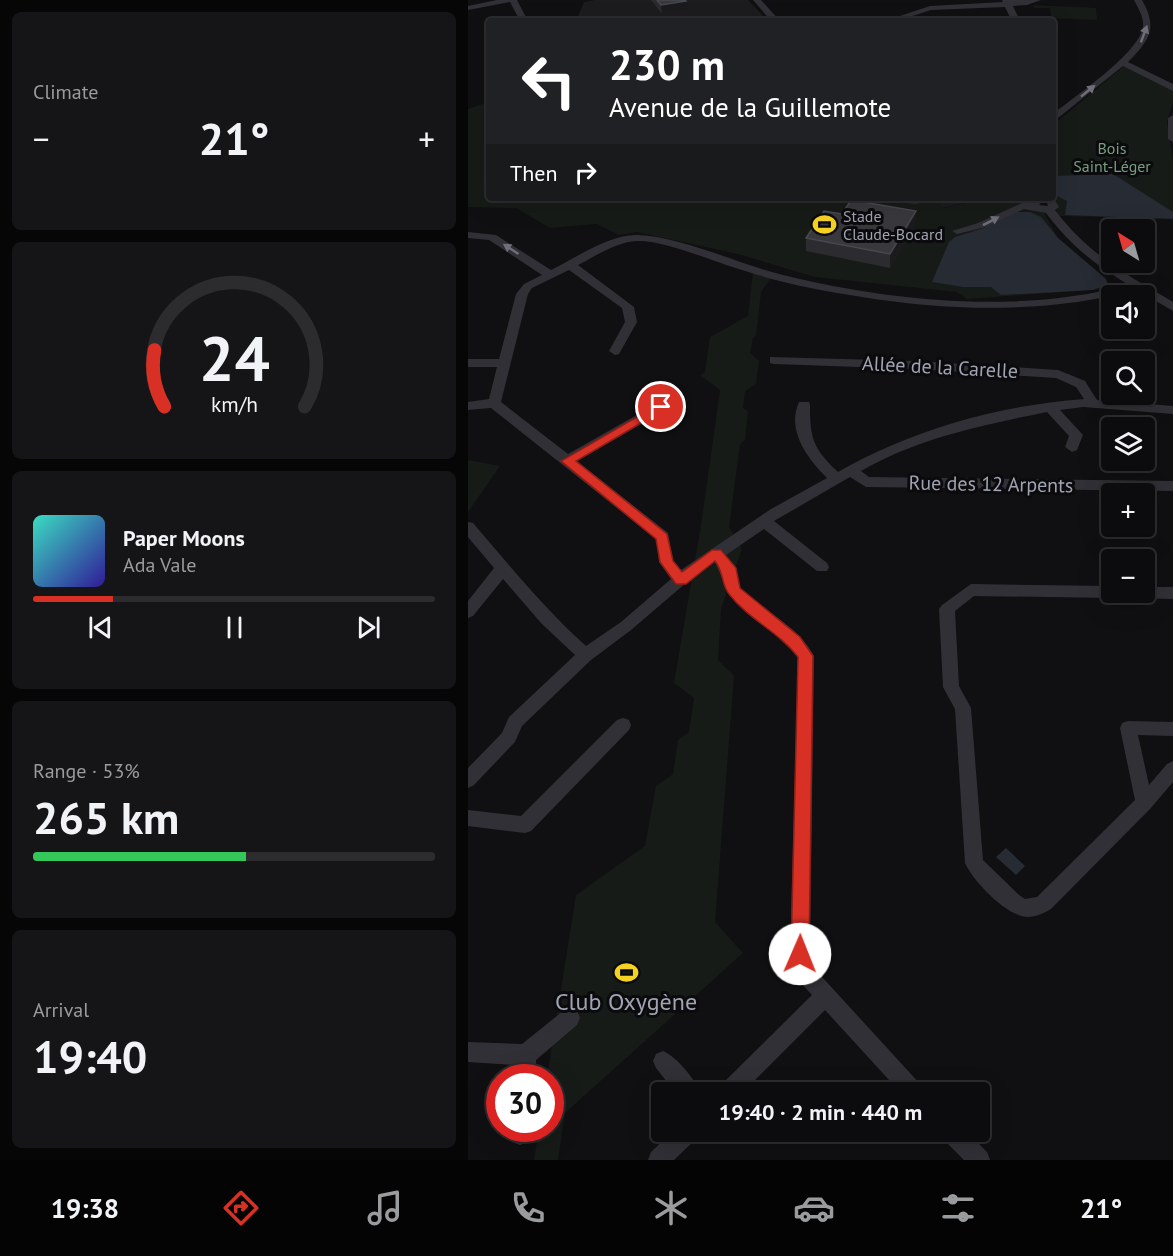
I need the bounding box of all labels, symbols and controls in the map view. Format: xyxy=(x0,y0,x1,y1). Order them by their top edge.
one-way arrow xyxy=(1139,24,1149,42)
text: 230 m xyxy=(609,37,725,92)
icon: left xyxy=(510,42,588,120)
text: Climate xyxy=(33,79,99,105)
one-way arrow xyxy=(1080,85,1095,97)
text: Avenue de la Guillemote xyxy=(609,90,891,124)
text: 21° xyxy=(199,109,269,167)
text: − xyxy=(33,117,50,160)
text: + xyxy=(418,117,435,160)
park label: Bois Saint-Léger xyxy=(1073,138,1151,176)
icon: right xyxy=(569,156,602,189)
text: Then xyxy=(510,159,557,187)
place label: Stade Claude-Bocard xyxy=(843,206,943,244)
sports icon: Stade Claude-Bocard xyxy=(812,212,838,238)
one-way arrow xyxy=(982,216,999,225)
north arrow xyxy=(1101,219,1155,273)
map controls xyxy=(1101,219,1155,603)
one-way arrow xyxy=(503,244,519,255)
button: sound xyxy=(1101,285,1155,339)
text: 24 xyxy=(199,318,269,399)
street label: Allée de la Carelle xyxy=(861,350,1019,384)
button: search xyxy=(1101,351,1155,405)
pin xyxy=(635,381,686,432)
icon: arrive xyxy=(644,390,677,423)
text: km/h xyxy=(210,391,257,419)
button: layers xyxy=(1101,417,1155,471)
street label: Rue des 12 Arpents xyxy=(908,470,1074,498)
button: + xyxy=(1101,483,1155,537)
text: Paper Moons xyxy=(123,524,245,552)
button: − xyxy=(1101,549,1155,603)
text: Ada Vale xyxy=(123,552,196,578)
icon: previous xyxy=(84,611,117,644)
icon: pause xyxy=(218,611,251,644)
icon: next xyxy=(352,611,385,644)
text: Range · 53% xyxy=(33,758,140,784)
text: 265 km xyxy=(33,788,179,846)
position arrow xyxy=(768,922,832,986)
sports icon: Club Oxygène xyxy=(613,959,639,985)
place label: Club Oxygène xyxy=(555,986,697,1017)
text: Arrival xyxy=(33,997,89,1023)
text: 19:40 xyxy=(33,1027,147,1085)
speed limit sign: 30 xyxy=(486,1064,564,1142)
text: 19:40 · 2 min · 440 m xyxy=(719,1098,922,1126)
icon: directions xyxy=(220,1187,262,1229)
icon: music xyxy=(364,1187,406,1229)
icon: phone xyxy=(507,1187,549,1229)
icon: climate xyxy=(650,1187,692,1229)
icon: car xyxy=(793,1187,835,1229)
icon: filters xyxy=(937,1187,979,1229)
text: 19:38 xyxy=(51,1191,119,1225)
text: 21° xyxy=(1080,1191,1122,1225)

